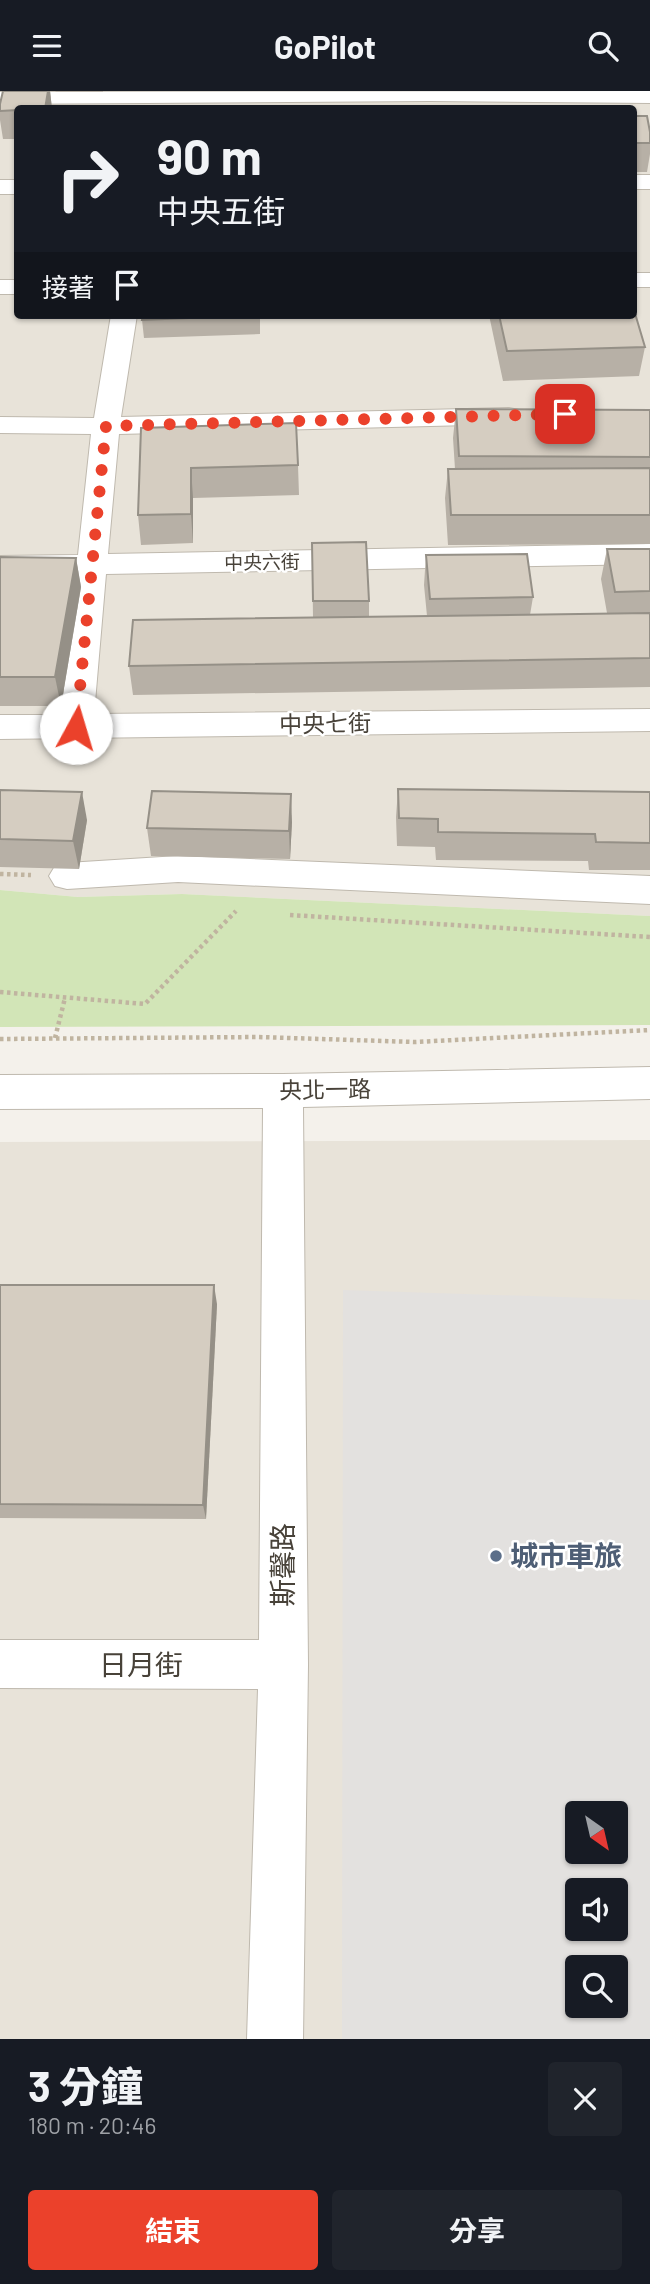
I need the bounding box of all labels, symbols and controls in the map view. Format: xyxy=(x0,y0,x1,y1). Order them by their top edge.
icon: menu xyxy=(28,27,66,65)
text: GoPilot xyxy=(274,27,376,65)
icon: search xyxy=(584,27,622,65)
text: 90 m xyxy=(157,126,262,185)
icon: right xyxy=(42,133,133,224)
text: 中央五街 xyxy=(157,191,285,229)
icon: arrive xyxy=(108,266,146,304)
text: 接著 xyxy=(42,271,94,302)
pin xyxy=(535,384,595,444)
icon: arrive xyxy=(546,395,584,433)
street label: 中央六街 xyxy=(224,549,300,574)
position arrow xyxy=(39,691,113,765)
street label: 中央七街 xyxy=(279,708,371,738)
street label: 央北一路 xyxy=(279,1074,371,1104)
street label: 斯馨路 xyxy=(265,1523,299,1607)
place label: 城市車旅 xyxy=(510,1538,622,1572)
marker: 城市車旅 xyxy=(488,1548,504,1564)
street label: 日月街 xyxy=(99,1647,183,1681)
north arrow xyxy=(565,1801,628,1864)
map controls xyxy=(565,1801,628,2018)
button: sound xyxy=(565,1878,628,1941)
button: search xyxy=(565,1955,628,2018)
text: 3 分鐘 xyxy=(28,2060,143,2110)
button: close xyxy=(548,2062,622,2136)
text: 180 m · 20:46 xyxy=(28,2111,156,2139)
button: 結束 xyxy=(28,2190,318,2270)
button: 分享 xyxy=(332,2190,622,2270)

